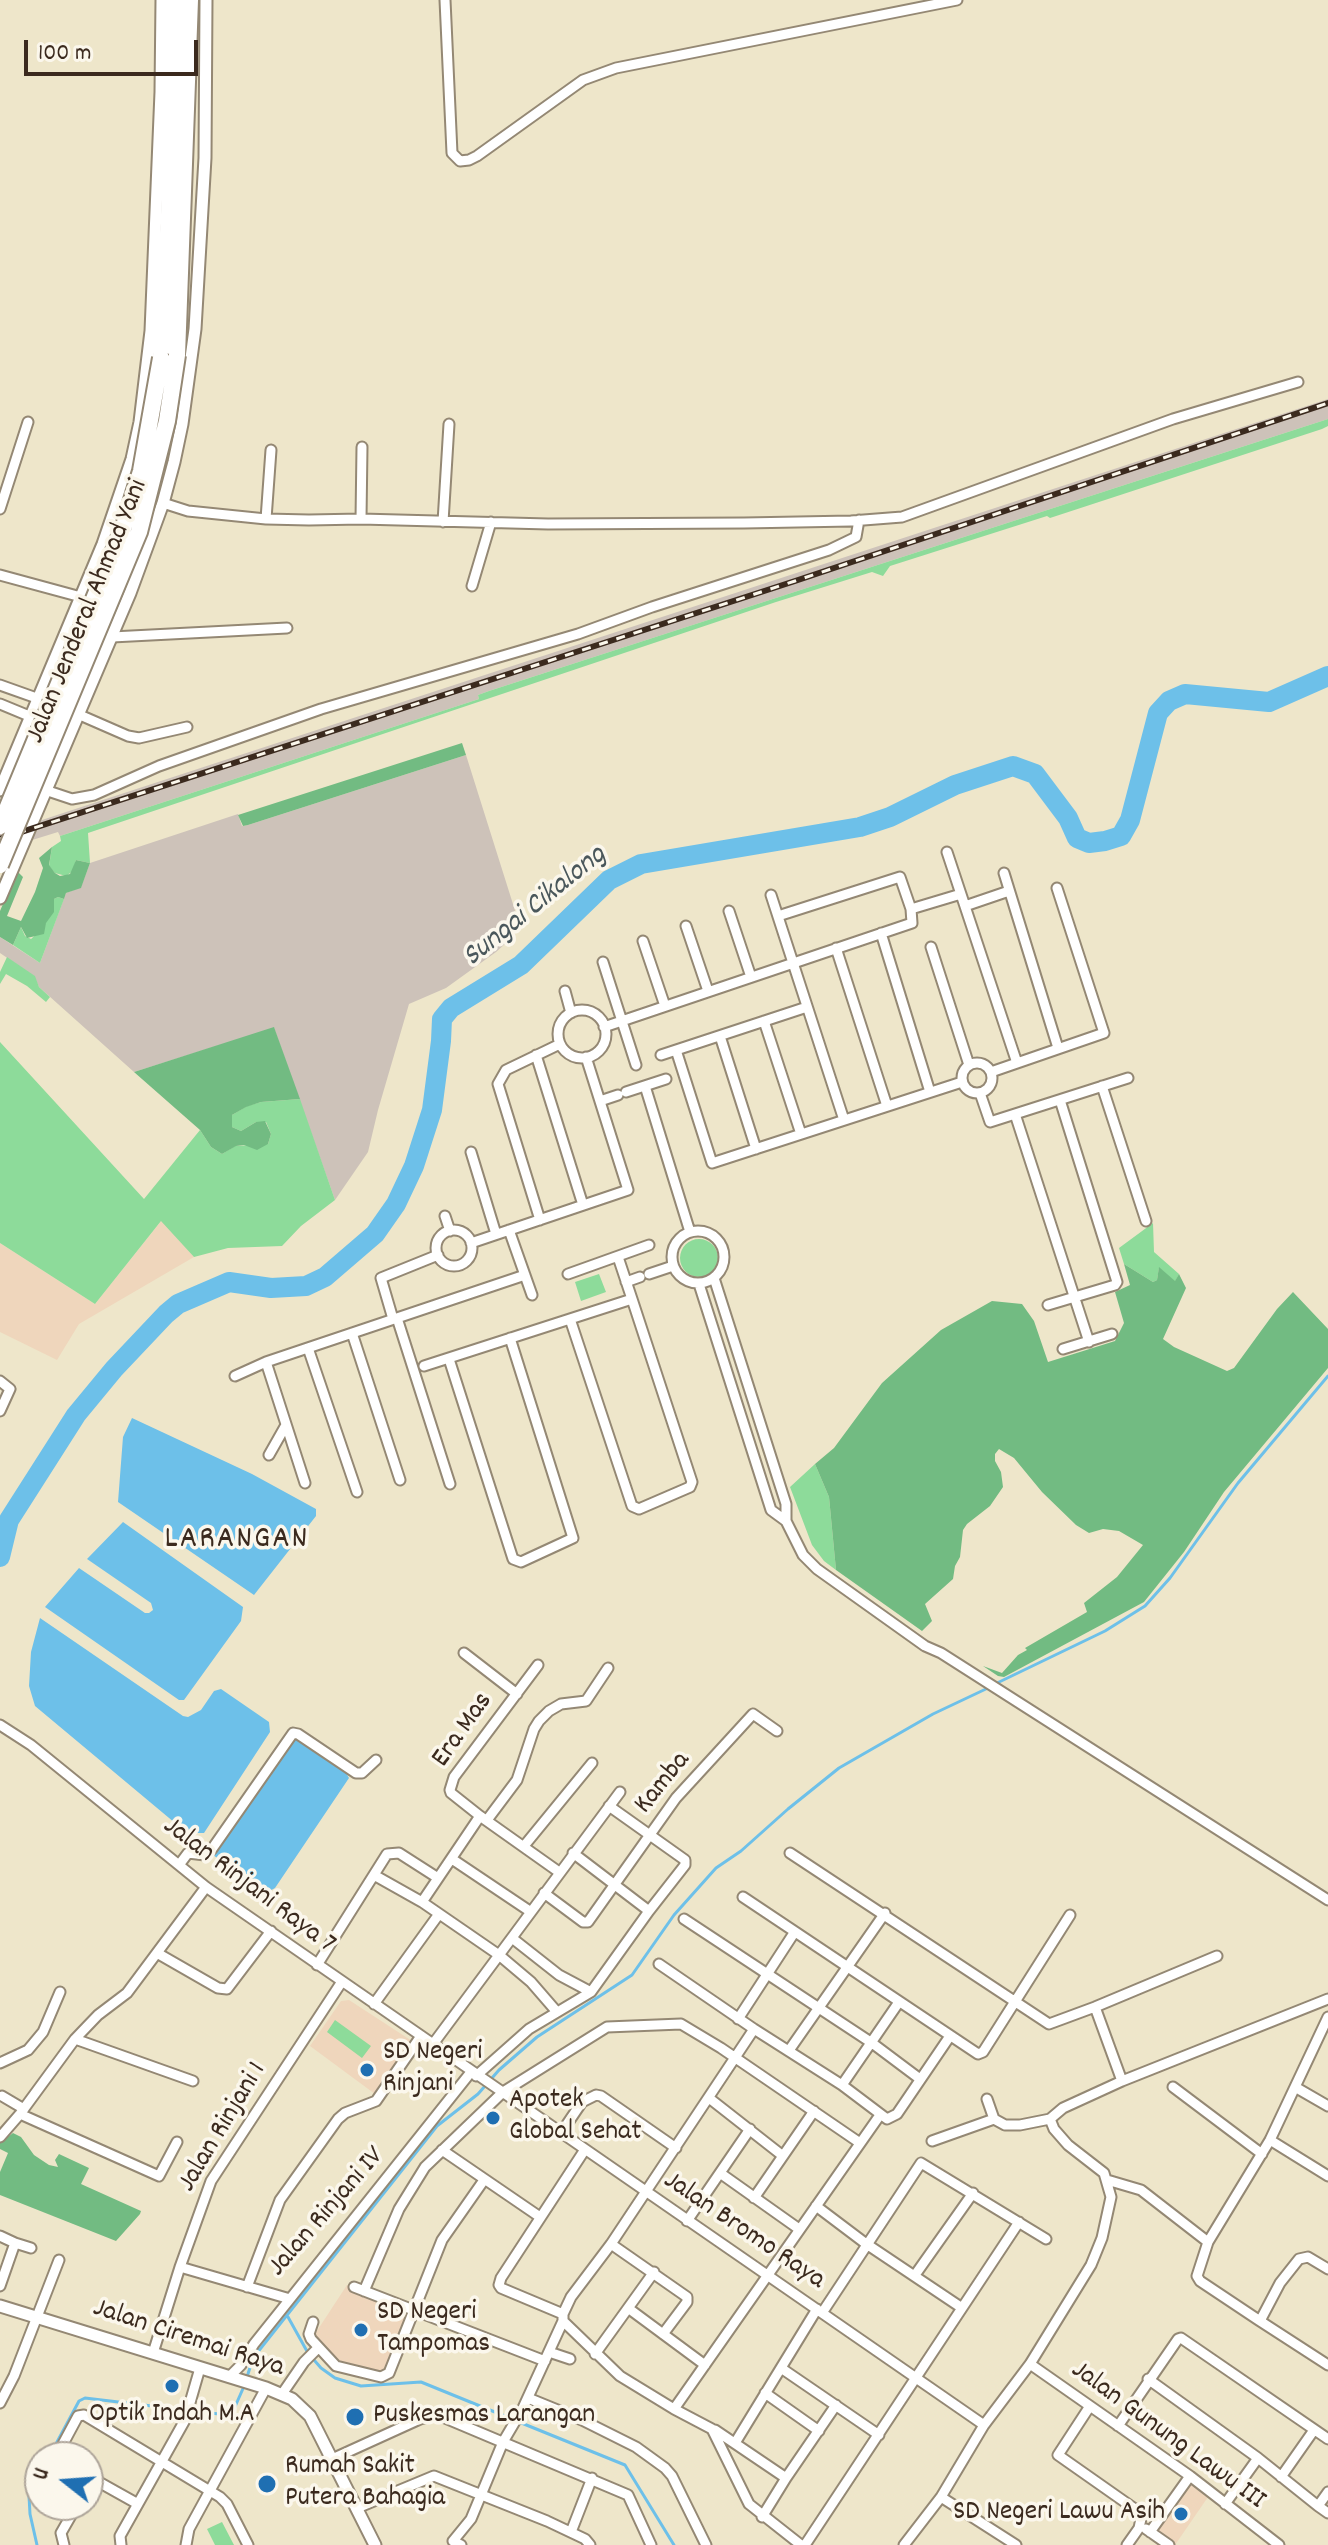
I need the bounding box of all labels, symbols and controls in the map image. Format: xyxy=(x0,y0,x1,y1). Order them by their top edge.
scale bar xyxy=(28,24,202,74)
text: 100 m xyxy=(38,37,91,71)
street label: Jalan Jenderal Ahmad Yani xyxy=(21,475,157,749)
water label: Sungai Cikalong xyxy=(457,839,615,977)
district label: LARANGAN xyxy=(165,1523,309,1561)
street label: Era Mas xyxy=(426,1687,502,1775)
street label: Kamba xyxy=(629,1746,699,1822)
street label: Jalan Rinjani Raya 7 xyxy=(155,1811,341,1963)
place label: SD Negeri Rinjani xyxy=(383,2037,482,2103)
street label: Jalan Rinjani 1 xyxy=(172,2057,276,2199)
marker: SD Negeri Rinjani xyxy=(358,2061,376,2079)
place label: Apotek Global Sehat xyxy=(509,2085,642,2151)
marker: Apotek Global Sehat xyxy=(484,2109,502,2127)
street label: Jalan Rinjani IV xyxy=(262,2141,394,2285)
street label: Jalan Bromo Raya xyxy=(656,2166,830,2298)
street label: Jalan Ciremai Raya xyxy=(88,2293,288,2387)
place label: SD Negeri Tampomas xyxy=(377,2297,490,2363)
marker: SD Negeri Tampomas xyxy=(352,2321,370,2339)
street label: Jalan Gunung Lawu III xyxy=(1063,2355,1271,2519)
marker: Optik Indah M.A xyxy=(163,2377,181,2395)
place label: Optik Indah M.A xyxy=(89,2399,255,2433)
place label: Puskesmas Larangan xyxy=(373,2400,595,2434)
marker: Puskesmas Larangan xyxy=(344,2406,366,2428)
north arrow xyxy=(24,2441,104,2521)
place label: Rumah Sakit Putera Bahagia xyxy=(285,2451,445,2517)
text: U xyxy=(26,2465,59,2484)
marker: Rumah Sakit Putera Bahagia xyxy=(256,2473,278,2495)
place label: SD Negeri Lawu Asih xyxy=(953,2497,1165,2531)
marker: SD Negeri Lawu Asih xyxy=(1172,2505,1190,2523)

